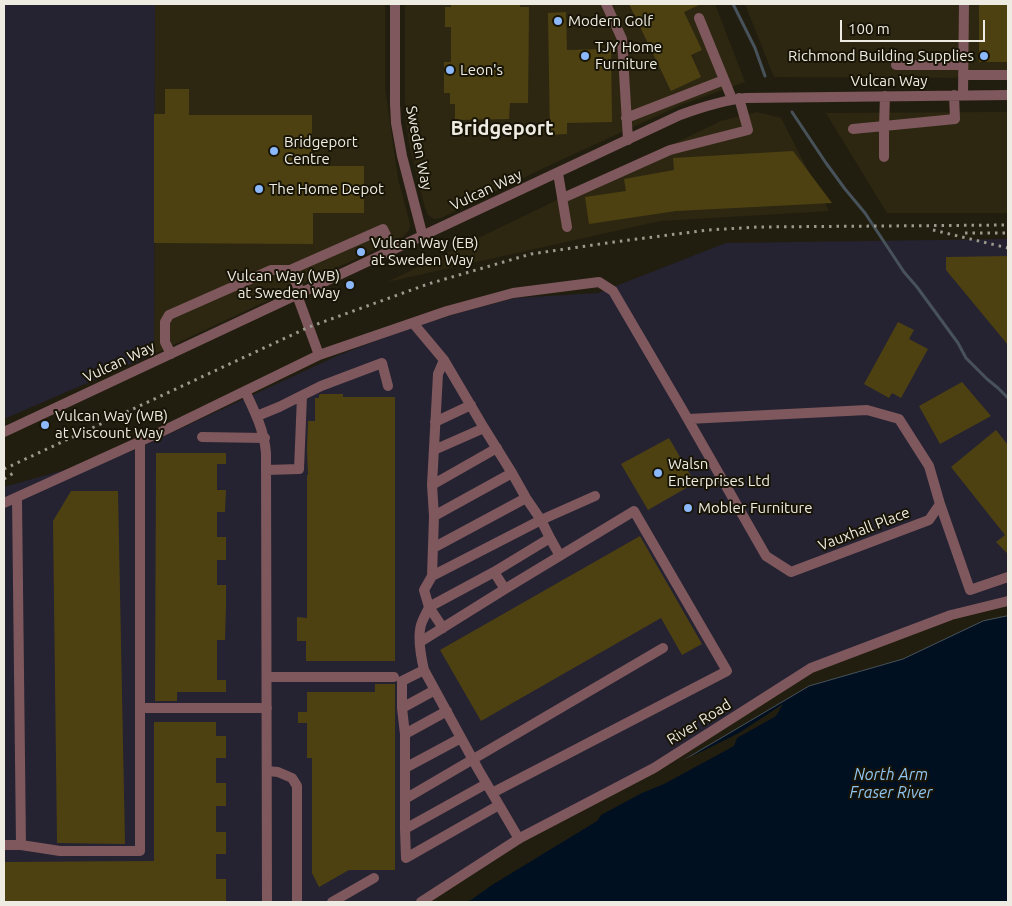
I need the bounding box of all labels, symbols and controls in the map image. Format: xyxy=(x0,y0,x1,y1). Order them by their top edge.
scale bar xyxy=(842,10,987,42)
place label: Modern Golf xyxy=(568,12,653,30)
marker: Modern Golf xyxy=(552,15,564,27)
text: 100 m xyxy=(848,20,890,37)
place label: TJY Home Furniture xyxy=(595,38,662,73)
place label: Richmond Building Supplies xyxy=(788,47,974,65)
marker: TJY Home Furniture xyxy=(579,50,591,62)
marker: Richmond Building Supplies xyxy=(978,50,990,62)
place label: Leon's xyxy=(460,61,503,79)
marker: Leon's xyxy=(444,64,456,76)
street label: Vulcan Way xyxy=(851,72,927,90)
street label: Sweden Way xyxy=(402,104,436,192)
district label: Bridgeport xyxy=(450,116,554,140)
place label: Bridgeport Centre xyxy=(284,133,358,168)
marker: Bridgeport Centre xyxy=(268,145,280,157)
street label: Vulcan Way xyxy=(447,166,525,214)
place label: The Home Depot xyxy=(269,180,384,198)
marker: The Home Depot xyxy=(253,183,265,195)
place label: Vulcan Way (EB) at Sweden Way xyxy=(371,234,479,269)
marker: Vulcan Way (EB) at Sweden Way xyxy=(355,246,367,258)
place label: Vulcan Way (WB) at Sweden Way xyxy=(227,267,340,302)
marker: Vulcan Way (WB) at Sweden Way xyxy=(344,279,356,291)
street label: Vulcan Way xyxy=(80,338,158,386)
place label: Vulcan Way (WB) at Viscount Way xyxy=(55,407,168,442)
marker: Vulcan Way (WB) at Viscount Way xyxy=(39,419,51,431)
place label: Walsn Enterprises Ltd xyxy=(668,455,770,490)
marker: Walsn Enterprises Ltd xyxy=(652,467,664,479)
place label: Mobler Furniture xyxy=(698,499,812,517)
marker: Mobler Furniture xyxy=(682,502,694,514)
street label: Vauxhall Place xyxy=(816,503,912,555)
street label: River Road xyxy=(664,695,734,749)
water label: North Arm Fraser River xyxy=(849,765,933,803)

